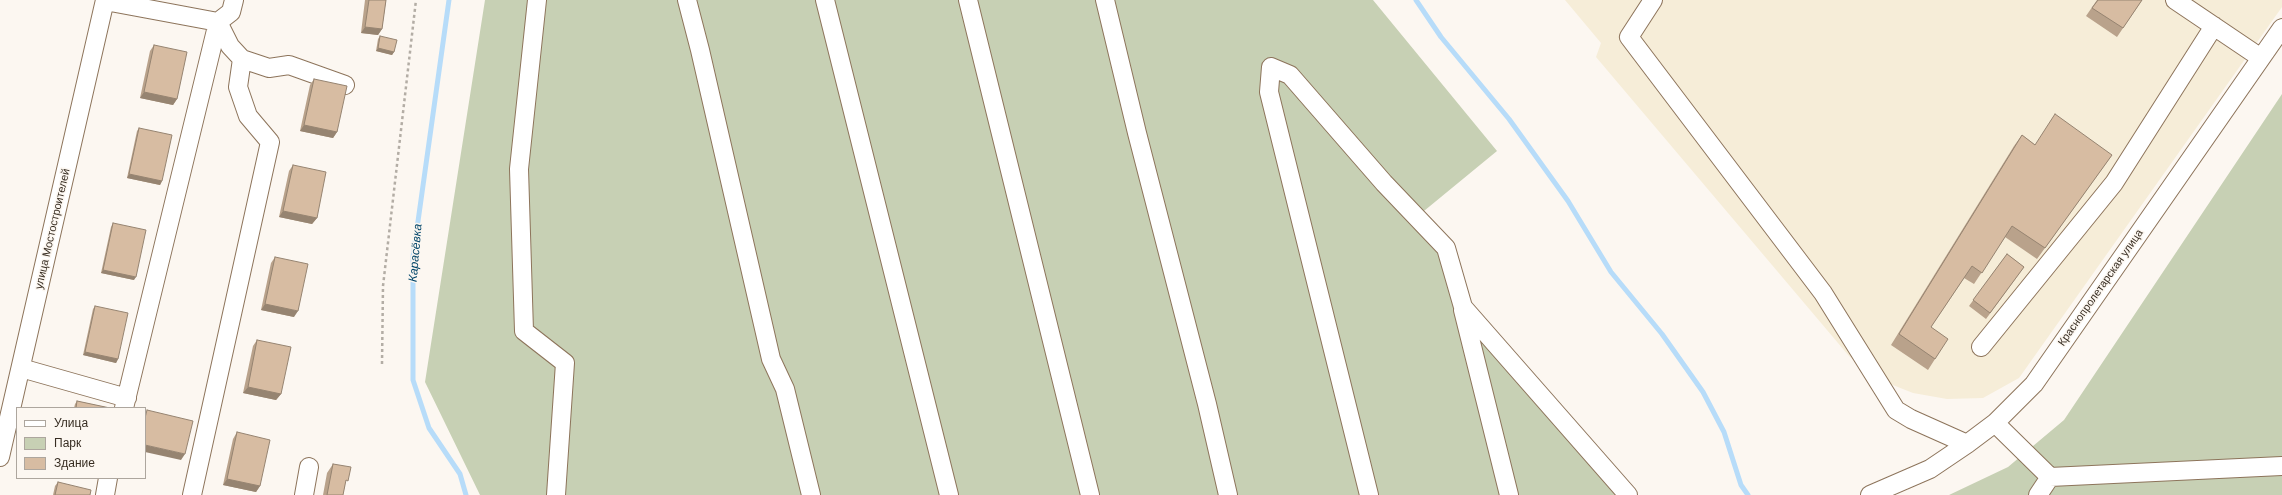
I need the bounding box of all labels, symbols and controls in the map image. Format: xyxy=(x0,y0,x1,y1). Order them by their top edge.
street label: улица Мостостроителей xyxy=(33,167,73,291)
water label: Карасёвка xyxy=(406,223,426,283)
street label: Краснопролетарская улица xyxy=(2056,227,2146,349)
legend xyxy=(16,407,146,479)
text: Улица xyxy=(54,415,88,431)
text: Парк xyxy=(54,435,81,451)
text: Здание xyxy=(54,455,95,471)

